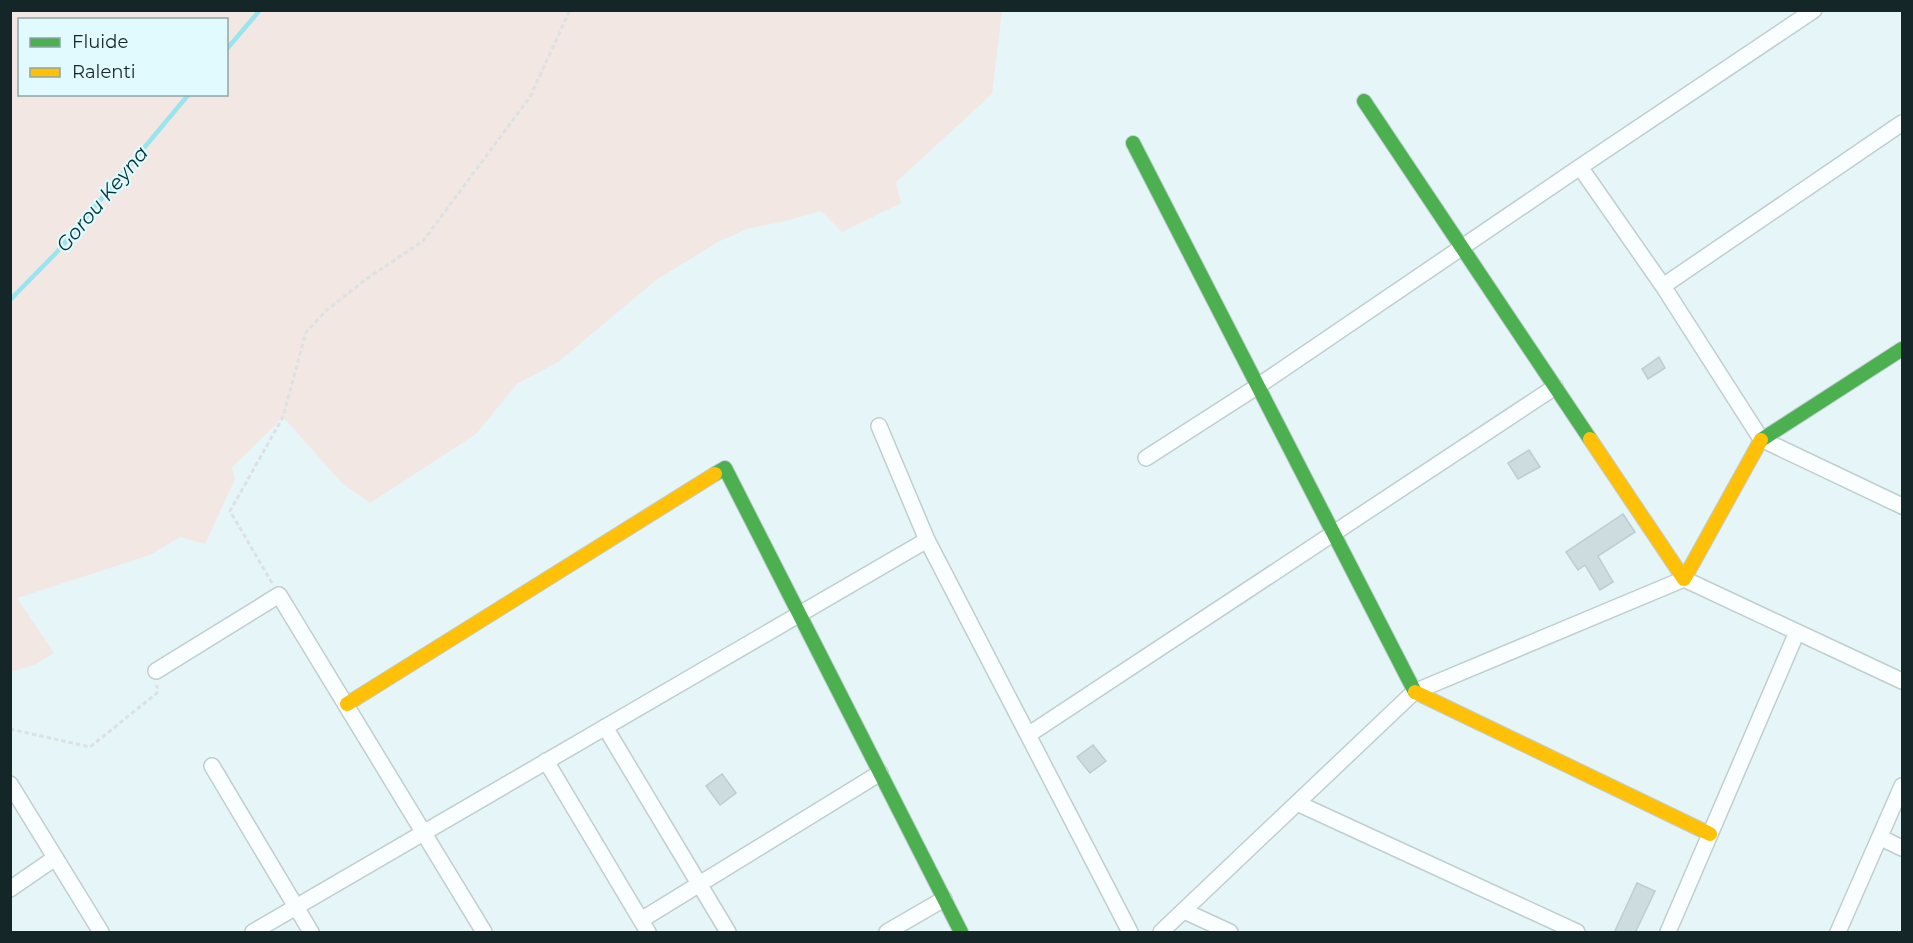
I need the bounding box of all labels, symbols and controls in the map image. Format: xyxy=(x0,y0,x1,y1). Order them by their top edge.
legend xyxy=(18,18,228,96)
text: Fluide xyxy=(72,31,128,53)
text: Ralenti xyxy=(72,61,136,83)
water label: Gorou Keyna xyxy=(51,141,153,257)

